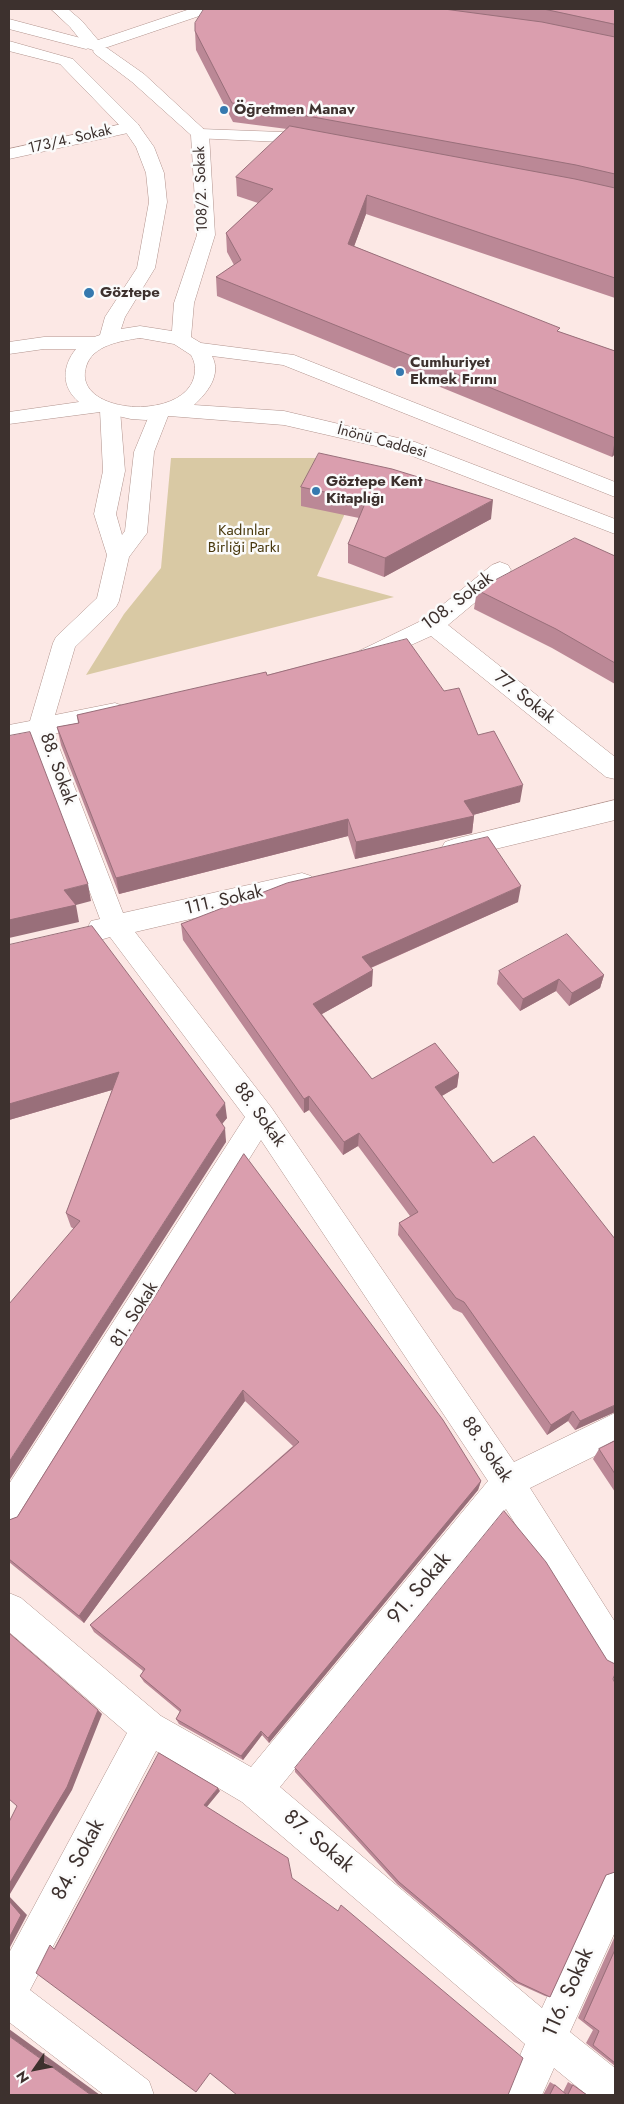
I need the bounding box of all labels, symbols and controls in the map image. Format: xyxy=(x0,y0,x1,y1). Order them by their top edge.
place label: Öğretmen Manav xyxy=(234,101,355,119)
marker: Öğretmen Manav xyxy=(218,104,230,116)
street label: 173/4. Sokak xyxy=(27,122,113,158)
street label: 108/2. Sokak xyxy=(192,146,212,232)
place label: Göztepe xyxy=(100,284,160,302)
marker: Göztepe xyxy=(82,286,96,300)
place label: Cumhuriyet Ekmek Fırını xyxy=(410,354,497,389)
marker: Cumhuriyet Ekmek Fırını xyxy=(394,366,406,378)
street label: İnönü Caddesi xyxy=(335,421,429,463)
place label: Göztepe Kent Kitaplığı xyxy=(326,473,422,508)
marker: Göztepe Kent Kitaplığı xyxy=(310,485,322,497)
park label: Kadınlar Birliği Parkı xyxy=(208,522,280,557)
street label: 108. Sokak xyxy=(418,568,498,636)
street label: 77. Sokak xyxy=(489,667,559,729)
street label: 88. Sokak xyxy=(34,730,80,808)
street label: 111. Sokak xyxy=(183,882,265,920)
street label: 88. Sokak xyxy=(228,1079,290,1151)
street label: 81. Sokak xyxy=(107,1278,163,1352)
street label: 88. Sokak xyxy=(456,1413,516,1487)
street label: 91. Sokak xyxy=(383,1548,457,1630)
street label: 87. Sokak xyxy=(278,1805,358,1879)
street label: 84. Sokak xyxy=(47,1815,111,1905)
street label: 116. Sokak xyxy=(538,1944,600,2042)
north arrow xyxy=(10,2044,60,2094)
text: N xyxy=(11,2067,34,2087)

